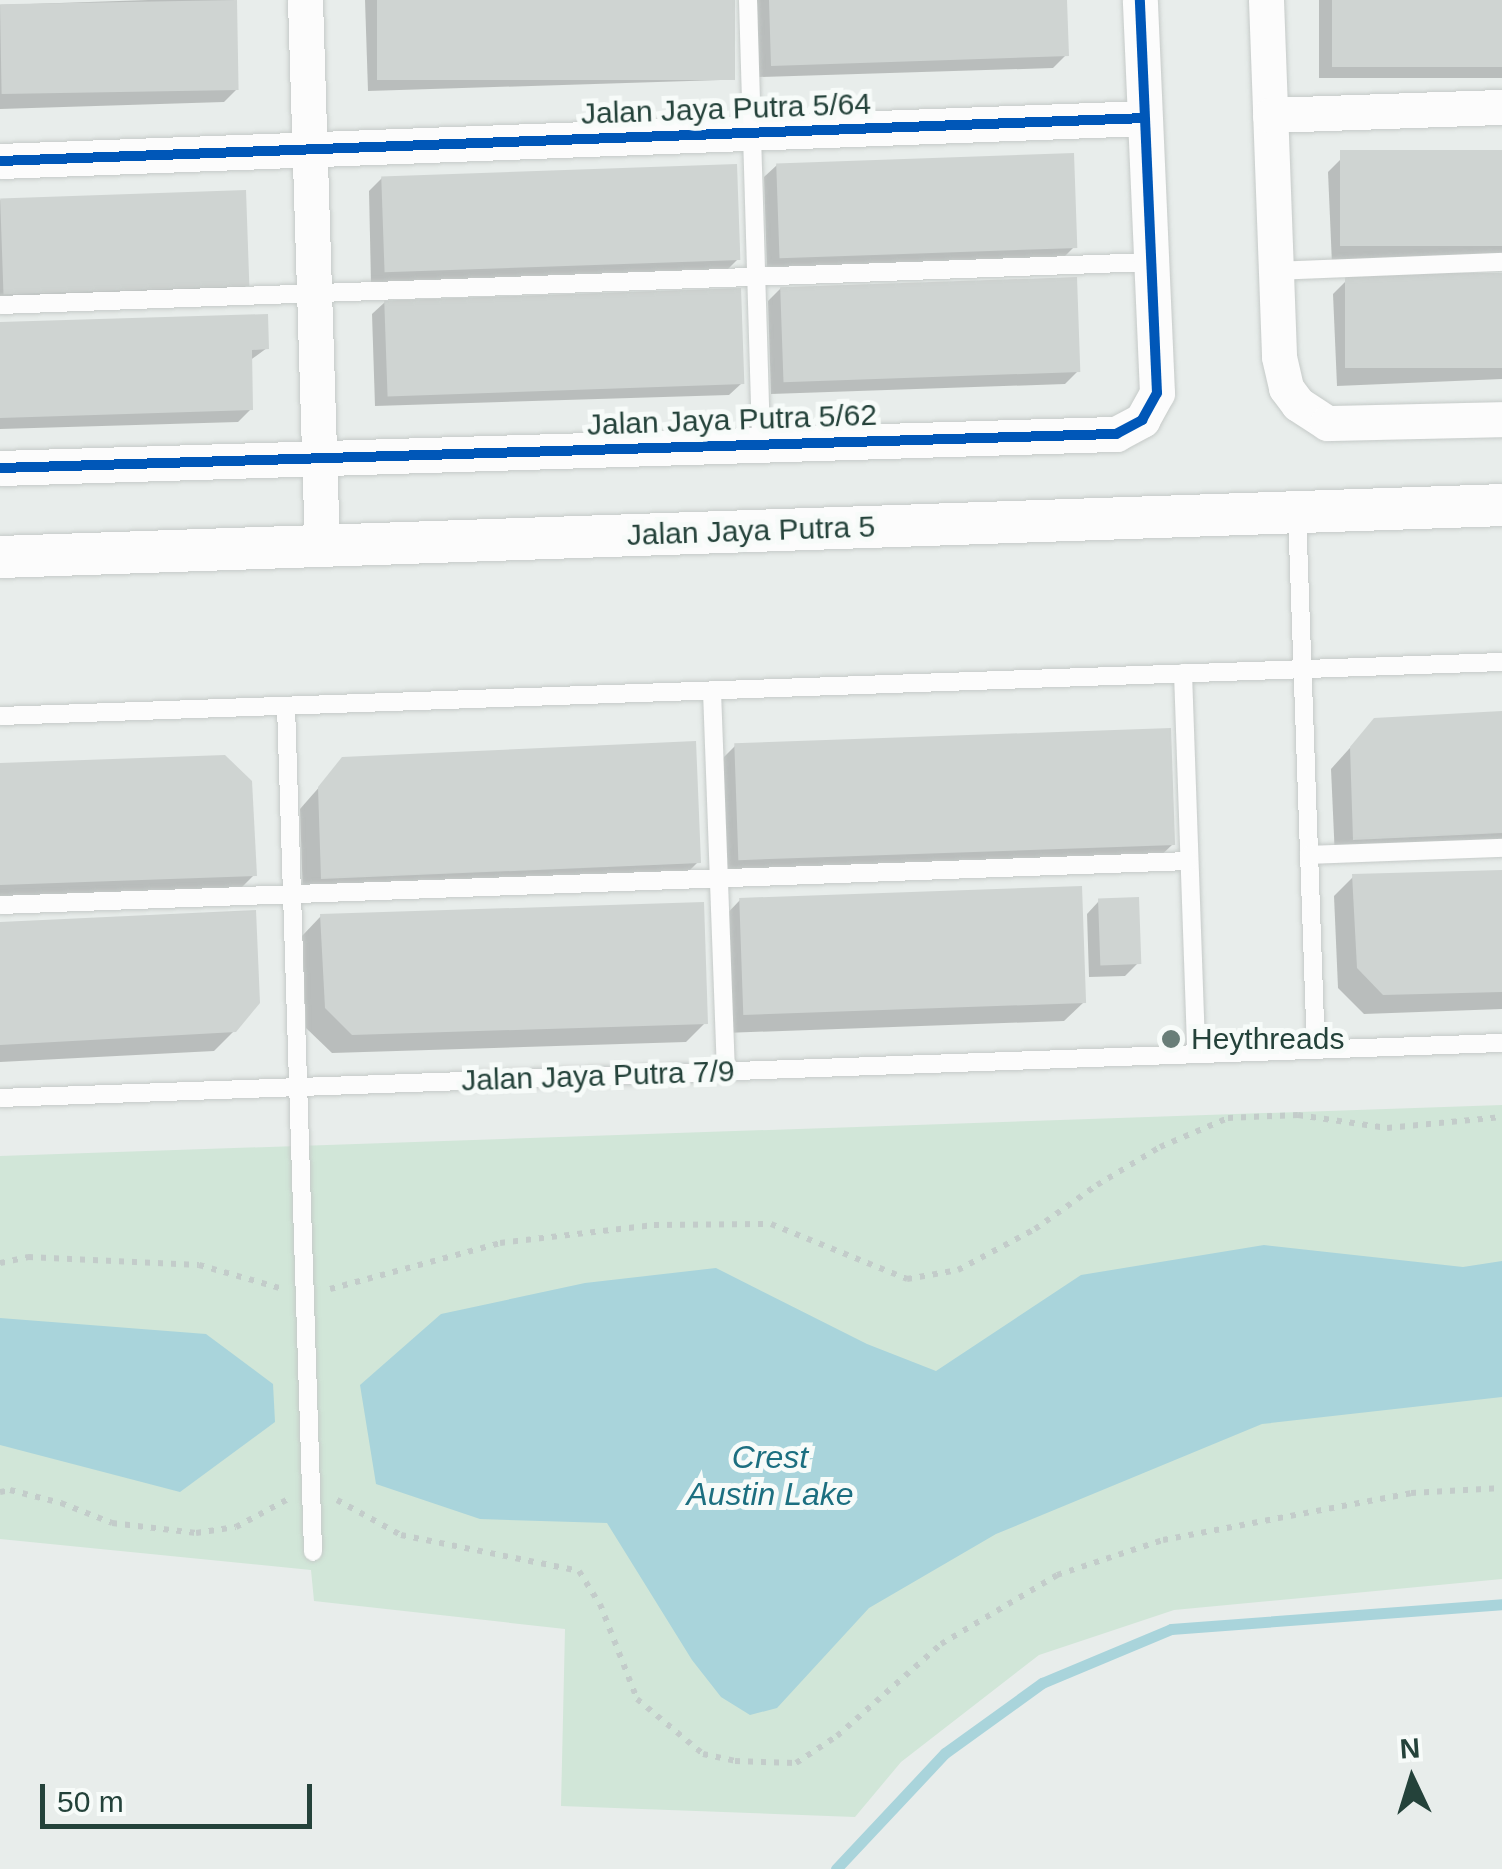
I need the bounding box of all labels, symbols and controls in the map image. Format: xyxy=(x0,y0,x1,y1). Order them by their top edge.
street label: Jalan Jaya Putra 5/64 xyxy=(580,86,872,132)
street label: Jalan Jaya Putra 5/62 xyxy=(586,397,878,443)
street label: Jalan Jaya Putra 5 xyxy=(626,509,876,553)
place label: Heythreads xyxy=(1191,1021,1344,1057)
marker: Heythreads xyxy=(1160,1028,1182,1050)
street label: Jalan Jaya Putra 7/9 xyxy=(461,1053,735,1099)
water label: Crest Austin Lake xyxy=(686,1439,854,1514)
north arrow xyxy=(1362,1729,1462,1829)
text: N xyxy=(1399,1732,1421,1765)
scale bar xyxy=(45,1764,318,1826)
text: 50 m xyxy=(57,1785,124,1818)

